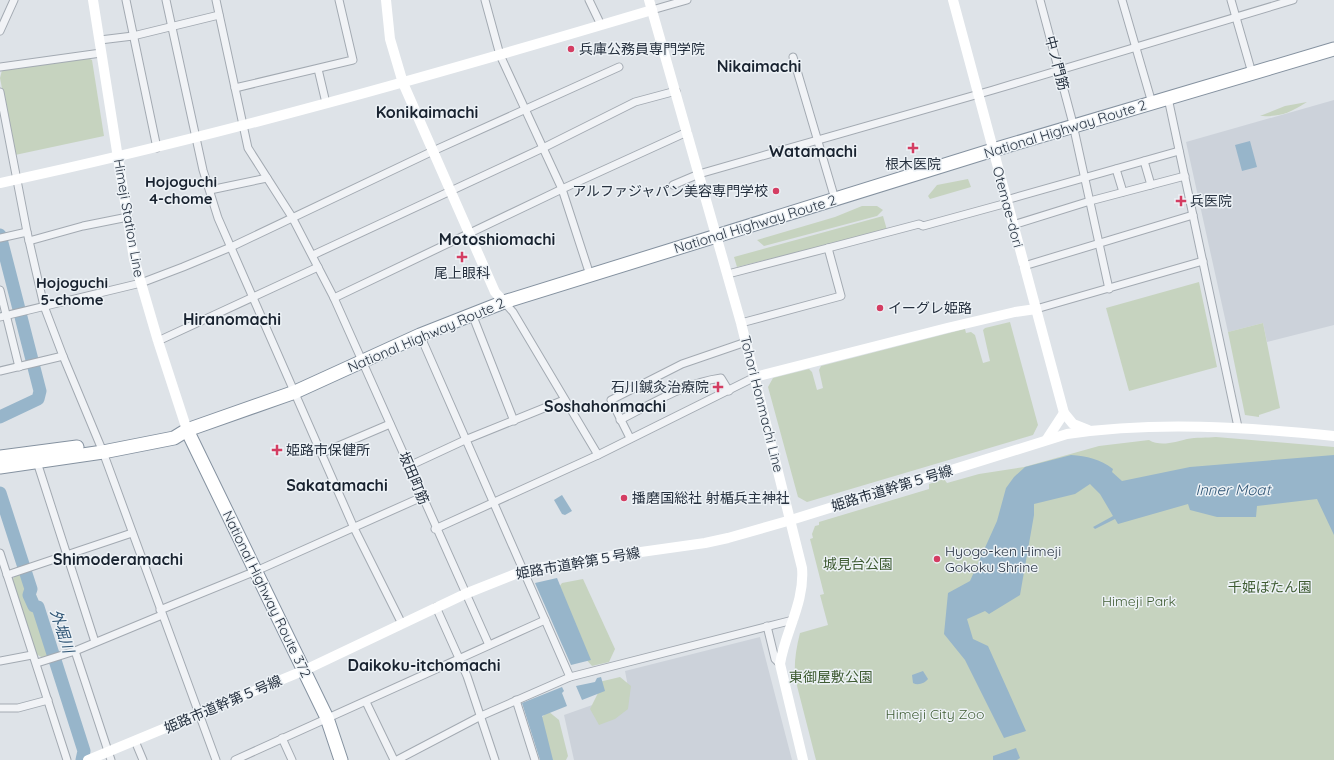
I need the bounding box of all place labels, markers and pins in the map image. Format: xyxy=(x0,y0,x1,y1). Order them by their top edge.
place label: 兵庫公務員専門学院 xyxy=(579,40,705,58)
marker: 兵庫公務員専門学院 xyxy=(566,44,576,54)
marker: 根木医院 xyxy=(907,142,919,154)
place label: 根木医院 xyxy=(885,155,941,173)
place label: アルファジャパン美容専門学校 xyxy=(572,182,768,200)
marker: アルファジャパン美容専門学校 xyxy=(771,186,781,196)
place label: 兵医院 xyxy=(1190,192,1232,210)
marker: 兵医院 xyxy=(1175,195,1187,207)
marker: 尾上眼科 xyxy=(456,251,468,263)
place label: 尾上眼科 xyxy=(434,264,490,282)
place label: イーグレ姫路 xyxy=(888,299,972,317)
marker: イーグレ姫路 xyxy=(875,303,885,313)
place label: 石川鍼灸治療院 xyxy=(611,378,709,396)
marker: 石川鍼灸治療院 xyxy=(712,381,724,393)
place label: 姫路市保健所 xyxy=(286,441,370,459)
marker: 姫路市保健所 xyxy=(271,444,283,456)
place label: 播磨国総社 射楯兵主神社 xyxy=(632,489,790,507)
marker: 播磨国総社 射楯兵主神社 xyxy=(619,493,629,503)
place label: Hyogo-ken Himeji Gokoku Shrine xyxy=(945,542,1061,576)
marker: Hyogo-ken Himeji Gokoku Shrine xyxy=(932,554,942,564)

